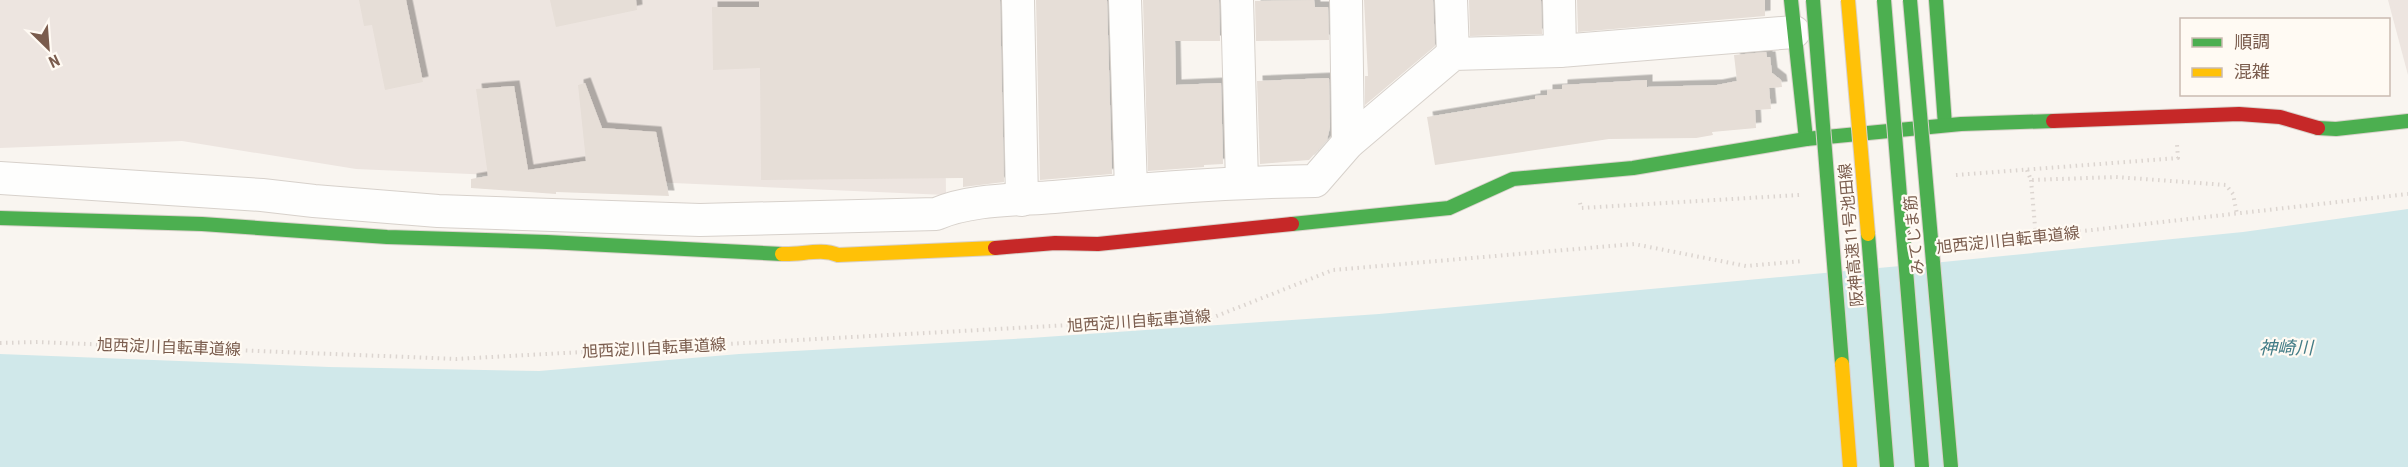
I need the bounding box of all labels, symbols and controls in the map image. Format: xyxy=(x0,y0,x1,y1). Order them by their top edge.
north arrow xyxy=(18,18,78,78)
legend xyxy=(2180,18,2390,96)
text: 順調 xyxy=(2234,31,2270,52)
text: N xyxy=(46,50,63,72)
text: 混雑 xyxy=(2234,61,2270,82)
street label: 阪神高速11号池田線 xyxy=(1835,163,1867,307)
street label: みてじま筋 xyxy=(1900,194,1928,276)
street label: 旭西淀川自転車道線 xyxy=(1935,223,2081,257)
street label: 旭西淀川自転車道線 xyxy=(1067,307,1211,335)
street label: 旭西淀川自転車道線 xyxy=(97,335,241,359)
street label: 旭西淀川自転車道線 xyxy=(582,335,726,361)
water label: 神崎川 xyxy=(2259,337,2315,358)

